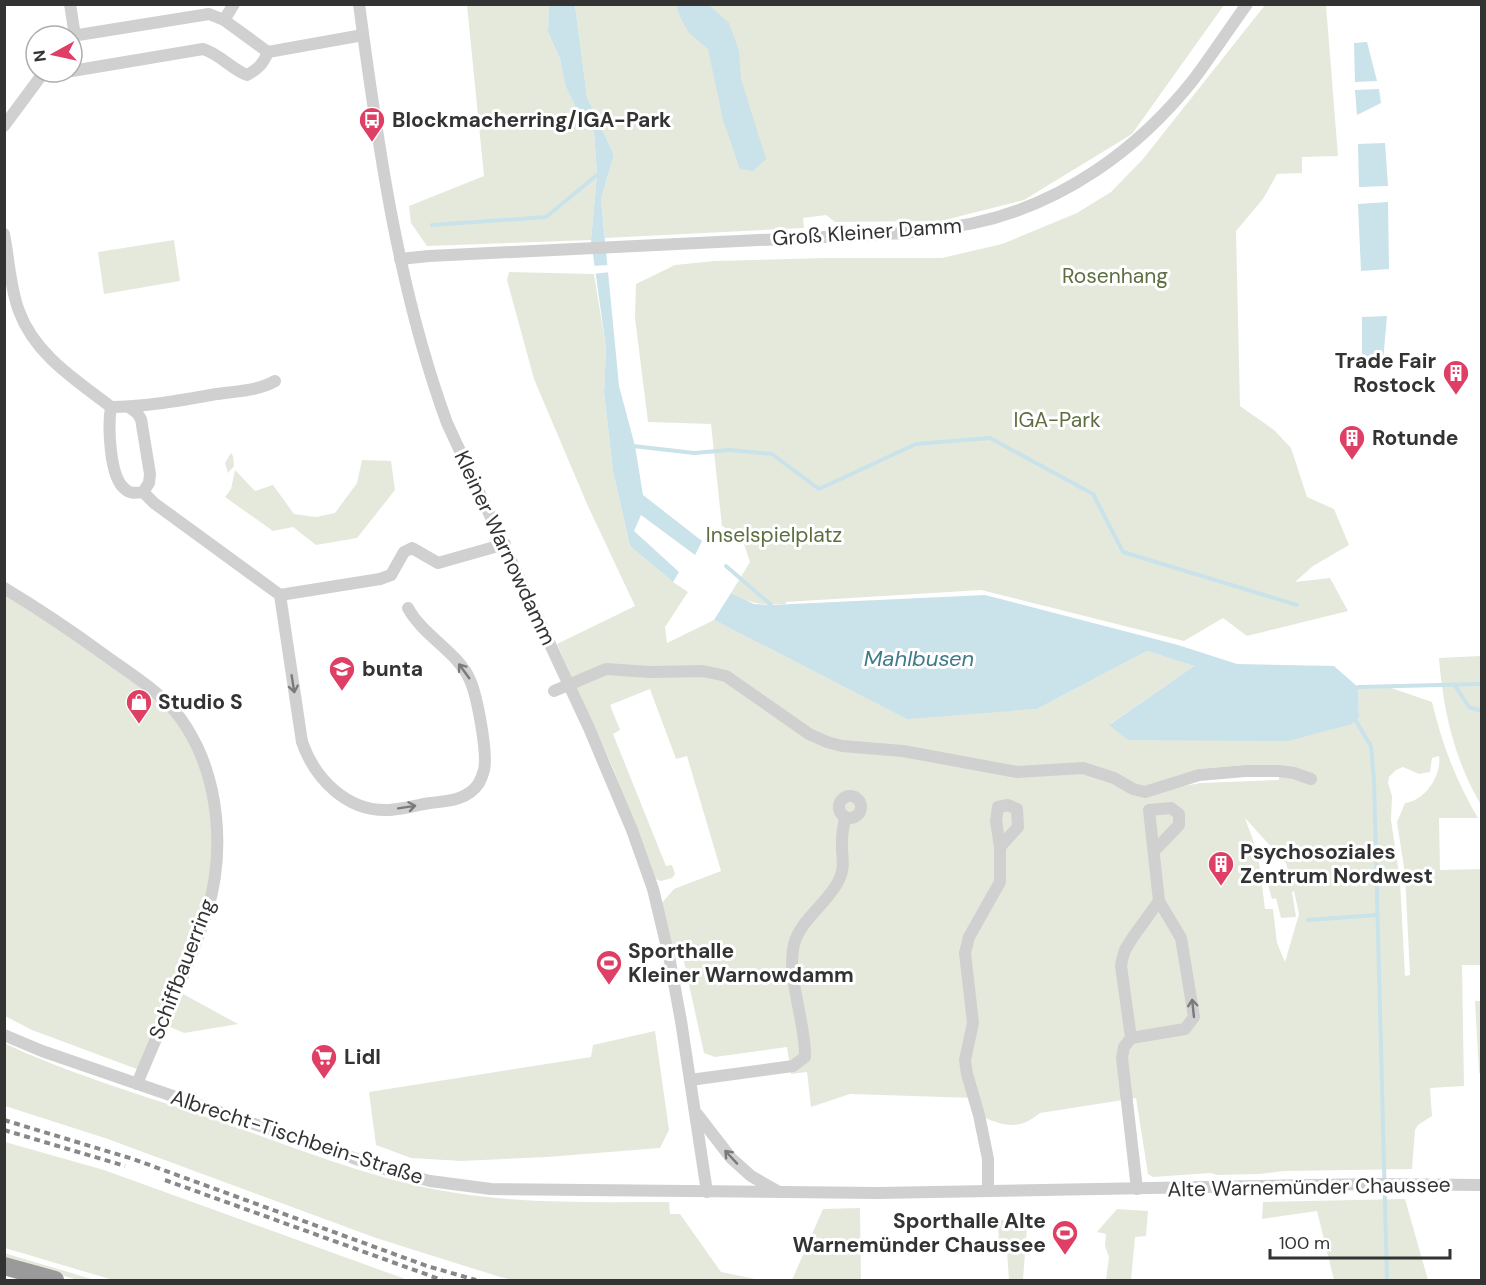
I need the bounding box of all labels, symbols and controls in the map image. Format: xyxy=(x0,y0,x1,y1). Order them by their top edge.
north arrow xyxy=(24,24,84,84)
text: N xyxy=(28,49,51,63)
bus stop icon: Blockmacherring/IGA-Park xyxy=(357,105,387,143)
place label: Blockmacherring/IGA-Park xyxy=(392,106,671,134)
street label: Groß Kleiner Damm xyxy=(771,211,963,253)
park label: Rosenhang xyxy=(1062,262,1168,290)
place label: Trade Fair Rostock xyxy=(1335,347,1436,399)
building icon: Trade Fair Rostock xyxy=(1441,358,1471,396)
park label: IGA-Park xyxy=(1014,406,1101,434)
building icon: Rotunde xyxy=(1337,423,1367,461)
place label: Rotunde xyxy=(1372,424,1458,452)
street label: Kleiner Warnowdamm xyxy=(448,446,562,650)
park label: Inselspielplatz xyxy=(706,521,842,549)
water label: Mahlbusen xyxy=(864,644,974,673)
school or university icon: bunta xyxy=(327,654,357,692)
place label: bunta xyxy=(362,655,423,683)
one-way arrow xyxy=(458,664,470,680)
one-way arrow xyxy=(288,674,299,694)
shop icon: Studio S xyxy=(124,687,154,725)
place label: Studio S xyxy=(158,688,243,716)
one-way arrow xyxy=(396,801,416,812)
place label: Psychosoziales Zentrum Nordwest xyxy=(1240,838,1433,890)
building icon: Psychosoziales Zentrum Nordwest xyxy=(1206,849,1236,887)
street label: Schiffbauerring xyxy=(142,894,222,1043)
place label: Sporthalle Kleiner Warnowdamm xyxy=(628,937,854,989)
sports icon: Sporthalle Kleiner Warnowdamm xyxy=(594,948,624,986)
one-way arrow xyxy=(1187,998,1198,1018)
supermarket icon: Lidl xyxy=(309,1042,339,1080)
place label: Lidl xyxy=(344,1043,381,1071)
street label: Albrecht-Tischbein-Straße xyxy=(167,1083,427,1191)
one-way arrow xyxy=(724,1149,738,1164)
street label: Alte Warnemünder Chaussee xyxy=(1167,1171,1451,1203)
place label: Sporthalle Alte Warnemünder Chaussee xyxy=(792,1207,1046,1259)
sports icon: Sporthalle Alte Warnemünder Chaussee xyxy=(1050,1218,1080,1256)
scale bar xyxy=(1270,1222,1450,1260)
text: 100 m xyxy=(1279,1231,1330,1255)

